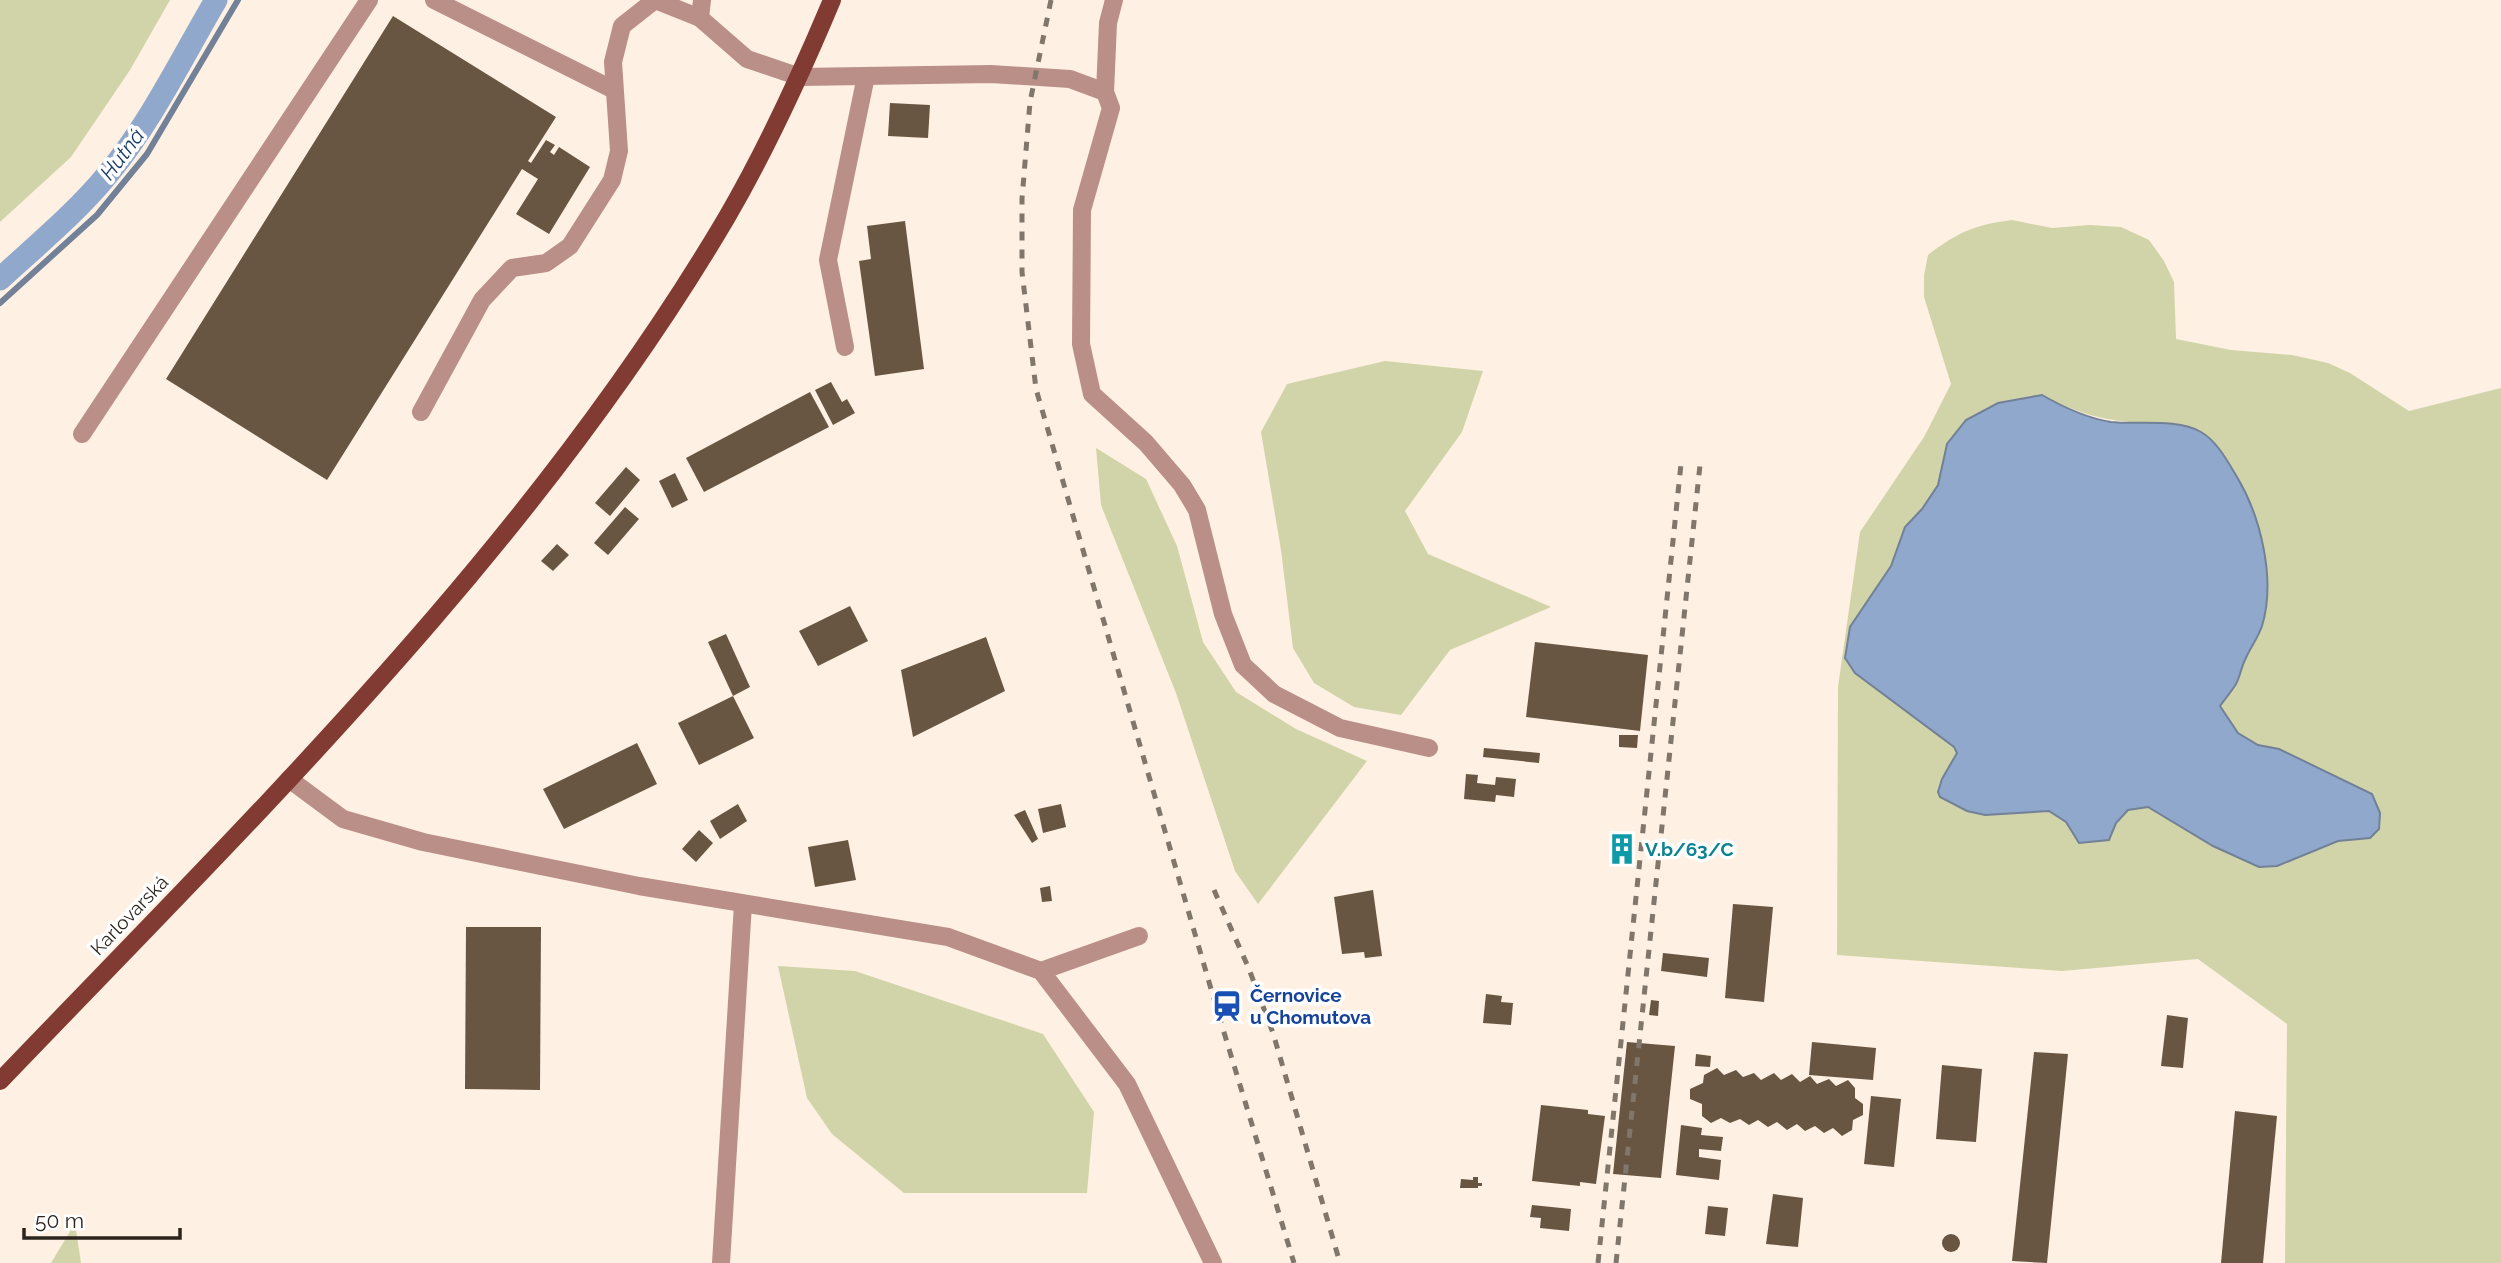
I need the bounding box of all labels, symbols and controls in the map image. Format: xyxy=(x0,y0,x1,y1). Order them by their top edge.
water label: Hutná xyxy=(95,123,149,185)
building icon: V.b/63/C xyxy=(1605,832,1639,866)
place label: V.b/63/C xyxy=(1645,838,1733,860)
street label: Karlovarská xyxy=(86,871,172,959)
place label: Černovice u Chomutova xyxy=(1250,984,1371,1028)
station icon: Černovice u Chomutova xyxy=(1210,989,1244,1023)
scale bar xyxy=(24,1196,180,1240)
text: 50 m xyxy=(35,1208,84,1233)

